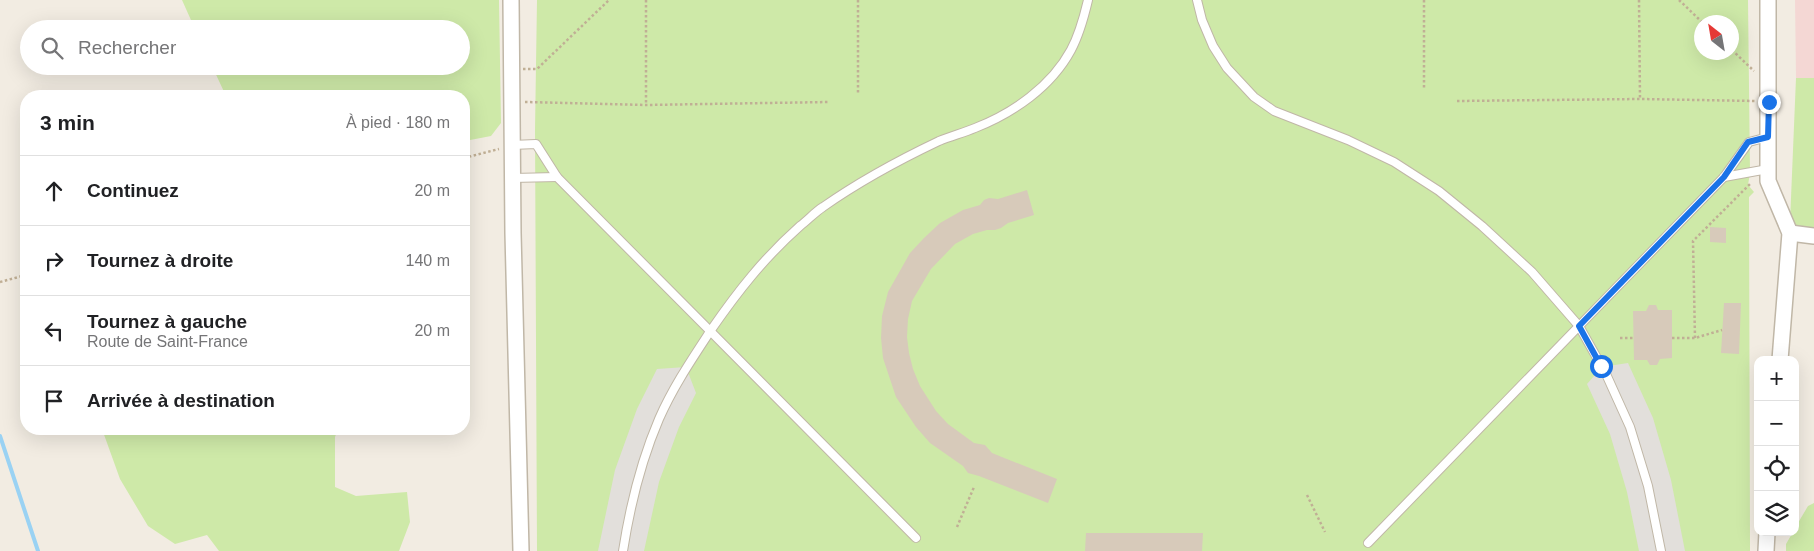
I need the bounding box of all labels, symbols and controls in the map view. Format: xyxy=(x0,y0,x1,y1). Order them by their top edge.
north arrow xyxy=(1694,15,1739,60)
search box xyxy=(20,20,470,75)
icon: search xyxy=(38,34,66,62)
text: Rechercher xyxy=(78,37,176,58)
route end xyxy=(1758,91,1781,114)
text: 3 min xyxy=(40,111,95,134)
text: À pied · 180 m xyxy=(346,114,450,131)
icon: ahead xyxy=(40,177,68,205)
text: Continuez xyxy=(87,180,179,201)
text: 20 m xyxy=(414,182,450,199)
icon: right xyxy=(40,247,68,275)
text: Tournez à droite xyxy=(87,250,233,271)
text: 140 m xyxy=(406,252,450,269)
text: Tournez à gauche xyxy=(87,311,247,332)
icon: left xyxy=(40,317,68,345)
text: 20 m xyxy=(414,322,450,339)
text: Route de Saint-France xyxy=(87,333,248,350)
route start xyxy=(1590,355,1613,378)
map controls xyxy=(1754,356,1799,536)
button: + xyxy=(1754,356,1799,401)
icon: arrive xyxy=(40,387,68,415)
text: Arrivée à destination xyxy=(87,390,275,411)
button: − xyxy=(1754,401,1799,446)
button: locate xyxy=(1754,446,1799,491)
button: layers xyxy=(1754,491,1799,536)

